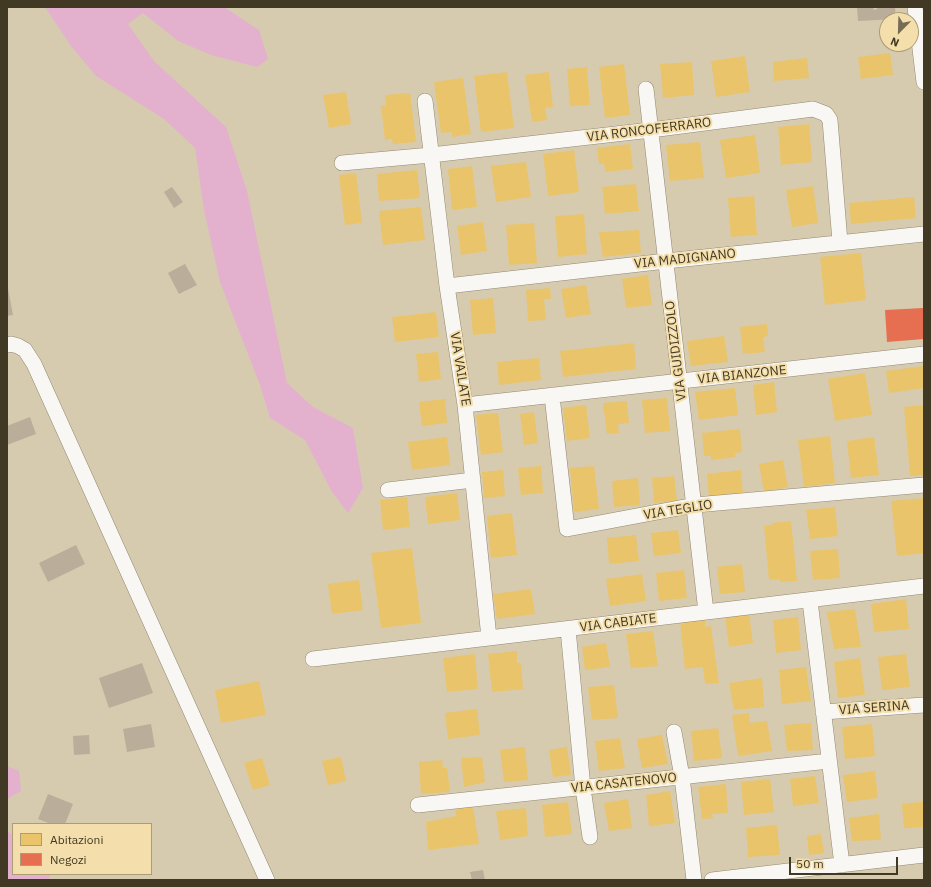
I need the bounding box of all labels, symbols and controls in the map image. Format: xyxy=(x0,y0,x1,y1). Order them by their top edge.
north arrow xyxy=(879,12,919,52)
text: N xyxy=(888,34,901,50)
street label: VIA RONCOFERRARO xyxy=(586,115,712,145)
street label: VIA MADIGNANO xyxy=(633,246,737,272)
street label: VIA GUIDIZZOLO xyxy=(662,300,690,402)
street label: VIA VAILATE xyxy=(446,331,474,407)
street label: VIA BIANZONE xyxy=(697,363,787,387)
street label: VIA TEGLIO xyxy=(642,497,714,523)
street label: VIA CABIATE xyxy=(579,611,657,635)
street label: VIA SERINA xyxy=(838,698,910,718)
street label: VIA CASATENOVO xyxy=(570,770,678,796)
legend xyxy=(12,823,152,875)
text: Abitazioni xyxy=(50,832,103,847)
scale bar xyxy=(791,849,900,875)
text: Negozi xyxy=(50,852,87,867)
text: 50 m xyxy=(796,856,824,871)

